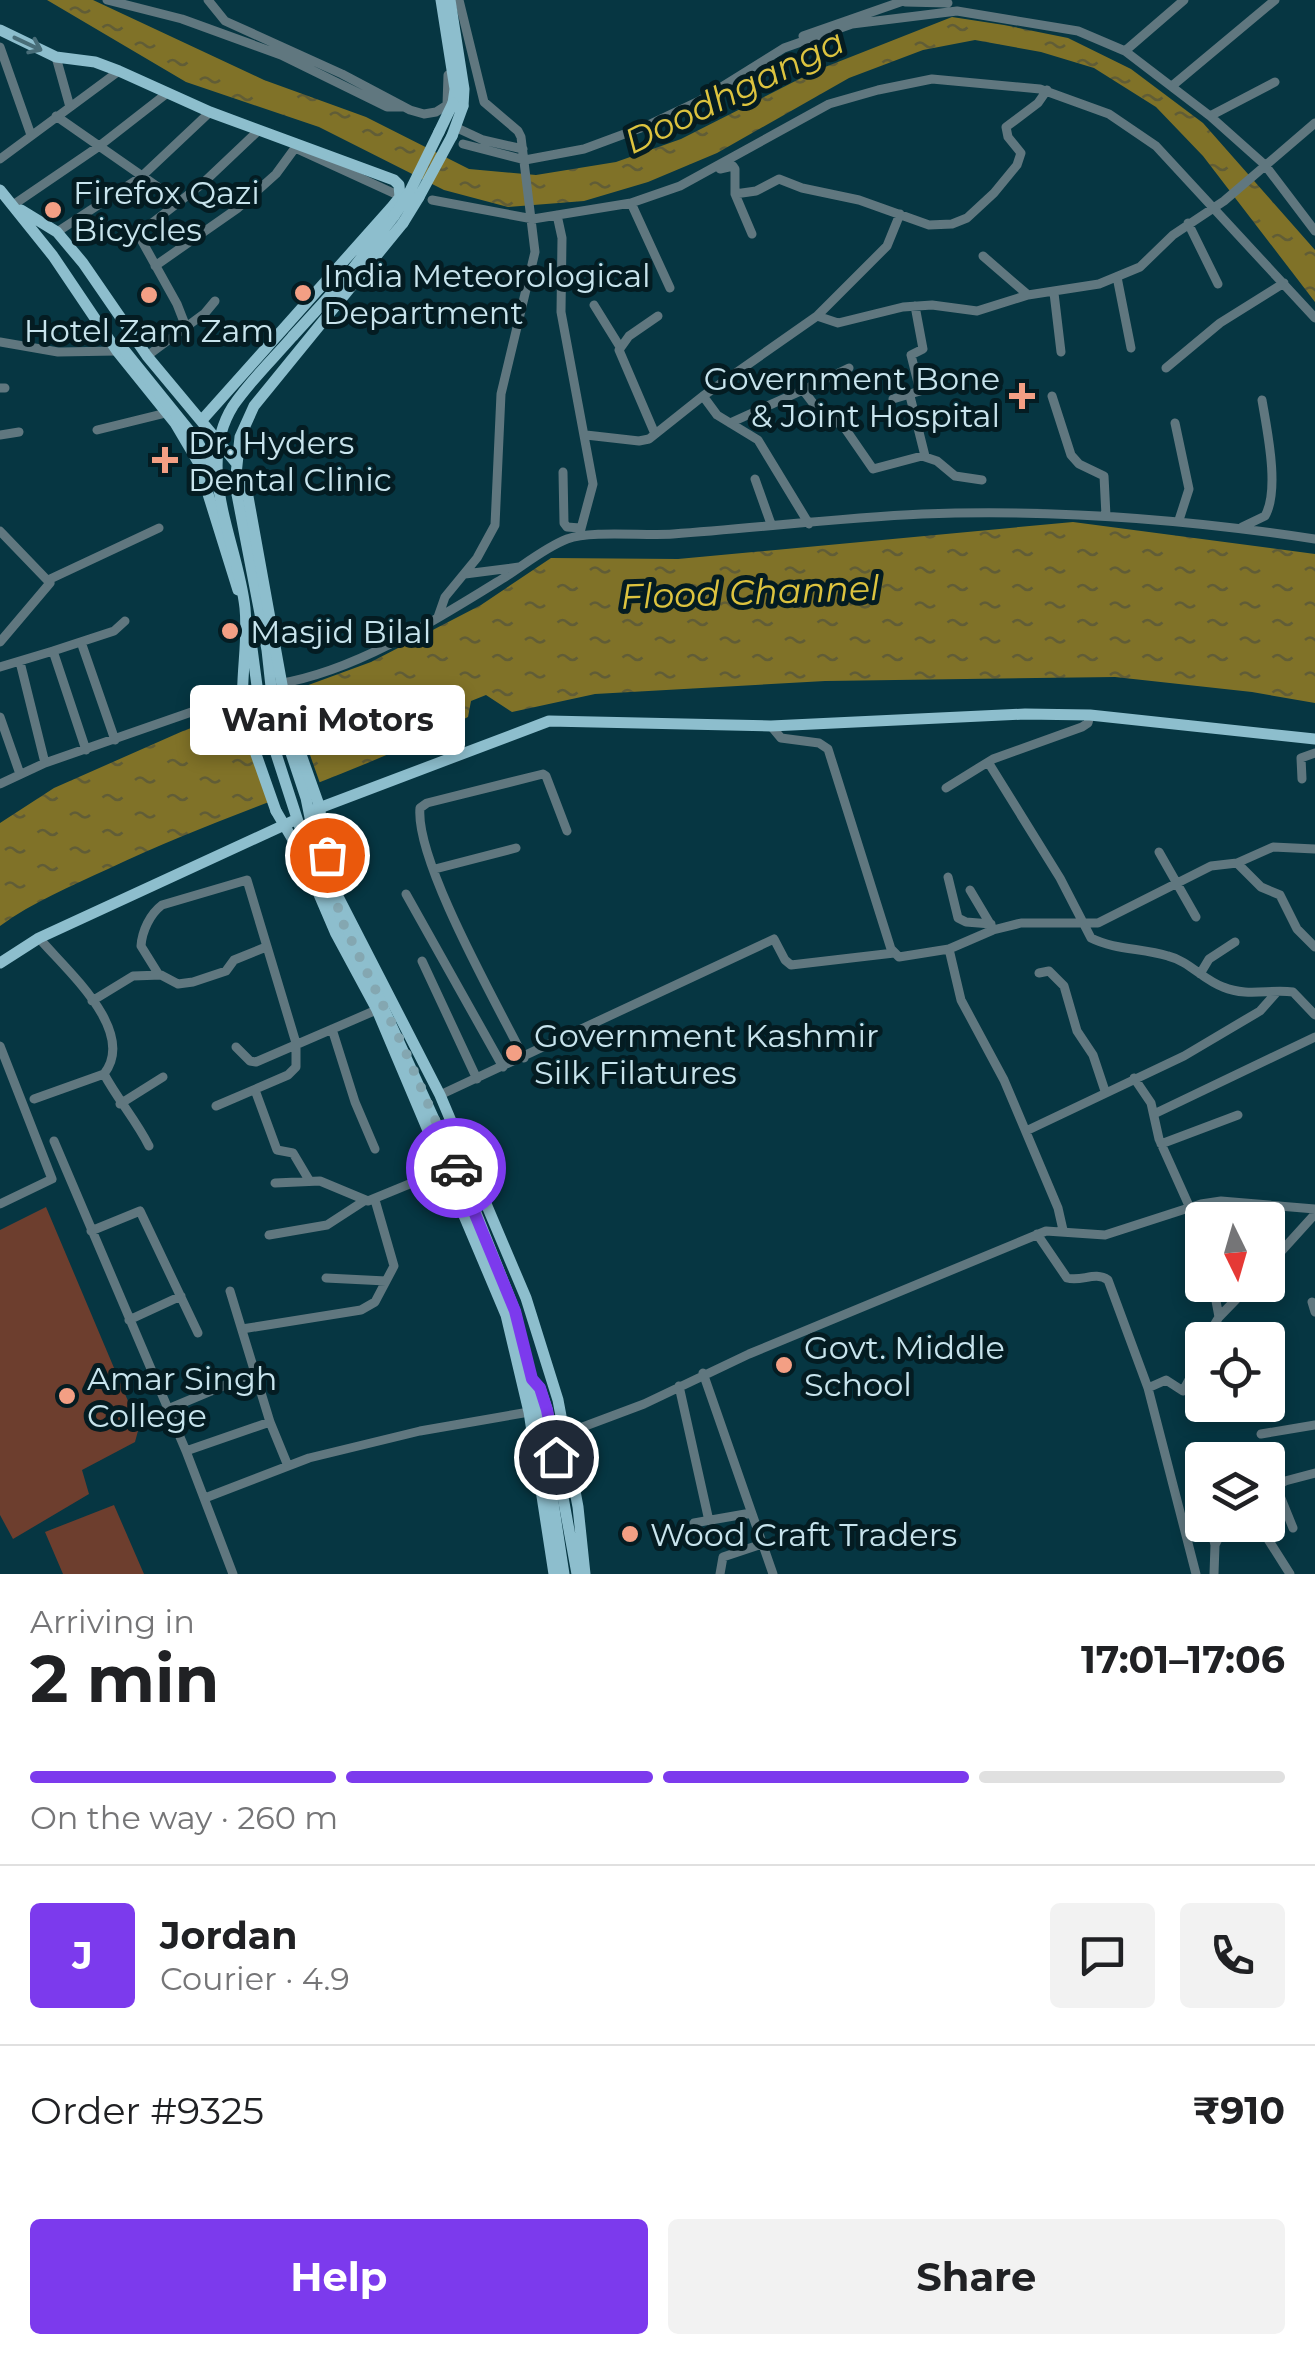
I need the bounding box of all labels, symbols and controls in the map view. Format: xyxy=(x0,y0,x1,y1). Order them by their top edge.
water label: Doodhganga xyxy=(617,19,851,163)
one-way arrow xyxy=(12,35,42,54)
place label: Firefox Qazi Bicycles xyxy=(73,173,260,249)
marker: Firefox Qazi Bicycles xyxy=(42,199,64,221)
place label: India Meteorological Department xyxy=(323,256,651,332)
marker: India Meteorological Department xyxy=(292,282,314,304)
marker: Hotel Zam Zam xyxy=(138,284,160,306)
place label: Hotel Zam Zam xyxy=(24,311,274,350)
place label: Government Bone & Joint Hospital xyxy=(704,359,1000,435)
marker: Government Bone & Joint Hospital xyxy=(1009,383,1035,409)
place label: Dr. Hyders Dental Clinic xyxy=(188,423,392,499)
marker: Dr. Hyders Dental Clinic xyxy=(152,447,178,473)
water label: Flood Channel xyxy=(620,566,881,618)
place label: Masjid Bilal xyxy=(250,612,431,651)
marker: Masjid Bilal xyxy=(219,620,241,642)
callout: Wani Motors xyxy=(190,685,464,755)
text: Wani Motors xyxy=(221,700,434,739)
pin xyxy=(285,813,370,898)
icon: bag xyxy=(300,828,355,883)
place label: Government Kashmir Silk Filatures xyxy=(534,1016,879,1092)
marker: Government Kashmir Silk Filatures xyxy=(503,1042,525,1064)
courier xyxy=(406,1118,506,1218)
icon: car xyxy=(429,1141,484,1196)
north arrow xyxy=(1185,1202,1285,1302)
map controls xyxy=(1185,1202,1285,1542)
button: locate xyxy=(1185,1322,1285,1422)
place label: Govt. Middle School xyxy=(804,1328,1005,1404)
marker: Govt. Middle School xyxy=(773,1354,795,1376)
place label: Amar Singh College xyxy=(87,1359,277,1435)
marker: Amar Singh College xyxy=(56,1385,78,1407)
pin xyxy=(514,1415,599,1500)
icon: home xyxy=(529,1430,584,1485)
button: layers xyxy=(1185,1442,1285,1542)
place label: Wood Craft Traders xyxy=(650,1515,957,1554)
marker: Wood Craft Traders xyxy=(619,1523,641,1545)
text: Arriving in xyxy=(30,1602,195,1641)
text: 17:01–17:06 xyxy=(1081,1636,1285,1683)
text: 2 min xyxy=(30,1639,219,1718)
text: On the way · 260 m xyxy=(30,1798,338,1837)
button: chat xyxy=(1050,1903,1155,2008)
button: phone xyxy=(1180,1903,1285,2008)
text: Jordan xyxy=(160,1912,298,1959)
text: J xyxy=(72,1932,93,1979)
text: Courier · 4.9 xyxy=(160,1959,350,1998)
text: Order #9325 xyxy=(30,2087,264,2134)
text: ₹910 xyxy=(1193,2087,1285,2134)
button: Help xyxy=(30,2219,648,2334)
button: Share xyxy=(668,2219,1285,2334)

